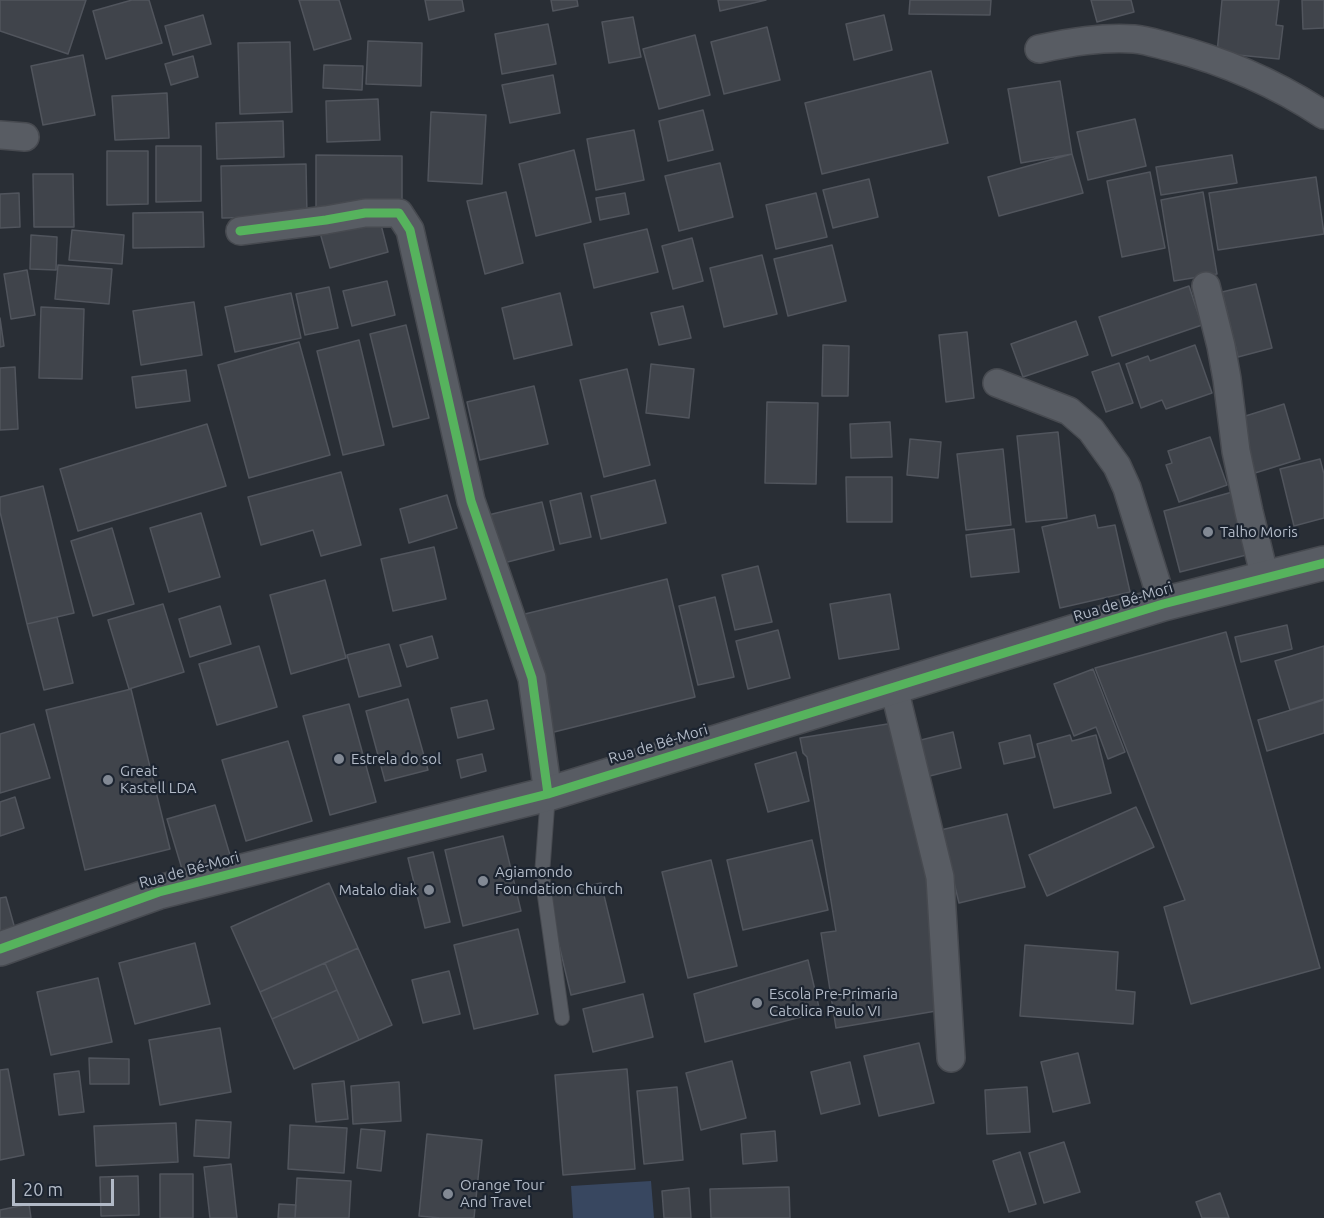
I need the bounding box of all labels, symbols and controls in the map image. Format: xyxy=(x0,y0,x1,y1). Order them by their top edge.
place label: Talho Moris xyxy=(1220,523,1298,541)
marker: Talho Moris xyxy=(1201,525,1215,539)
street label: Rua de Bé-Mori xyxy=(1071,578,1175,626)
street label: Rua de Bé-Mori xyxy=(606,720,710,768)
place label: Estrela do sol xyxy=(351,750,441,768)
marker: Estrela do sol xyxy=(332,752,346,766)
place label: Great Kastell LDA xyxy=(120,762,197,797)
marker: Great Kastell LDA xyxy=(101,773,115,787)
street label: Rua de Bé-Mori xyxy=(137,848,241,892)
place label: Agiamondo Foundation Church xyxy=(495,863,623,898)
marker: Agiamondo Foundation Church xyxy=(476,874,490,888)
place label: Matalo diak xyxy=(339,881,417,899)
marker: Matalo diak xyxy=(422,883,436,897)
place label: Escola Pre-Primaria Catolica Paulo VI xyxy=(769,985,898,1020)
marker: Escola Pre-Primaria Catolica Paulo VI xyxy=(750,996,764,1010)
scale bar xyxy=(15,1167,117,1205)
place label: Orange Tour And Travel xyxy=(460,1176,545,1211)
text: 20 m xyxy=(23,1179,63,1199)
marker: Orange Tour And Travel xyxy=(441,1187,455,1201)

